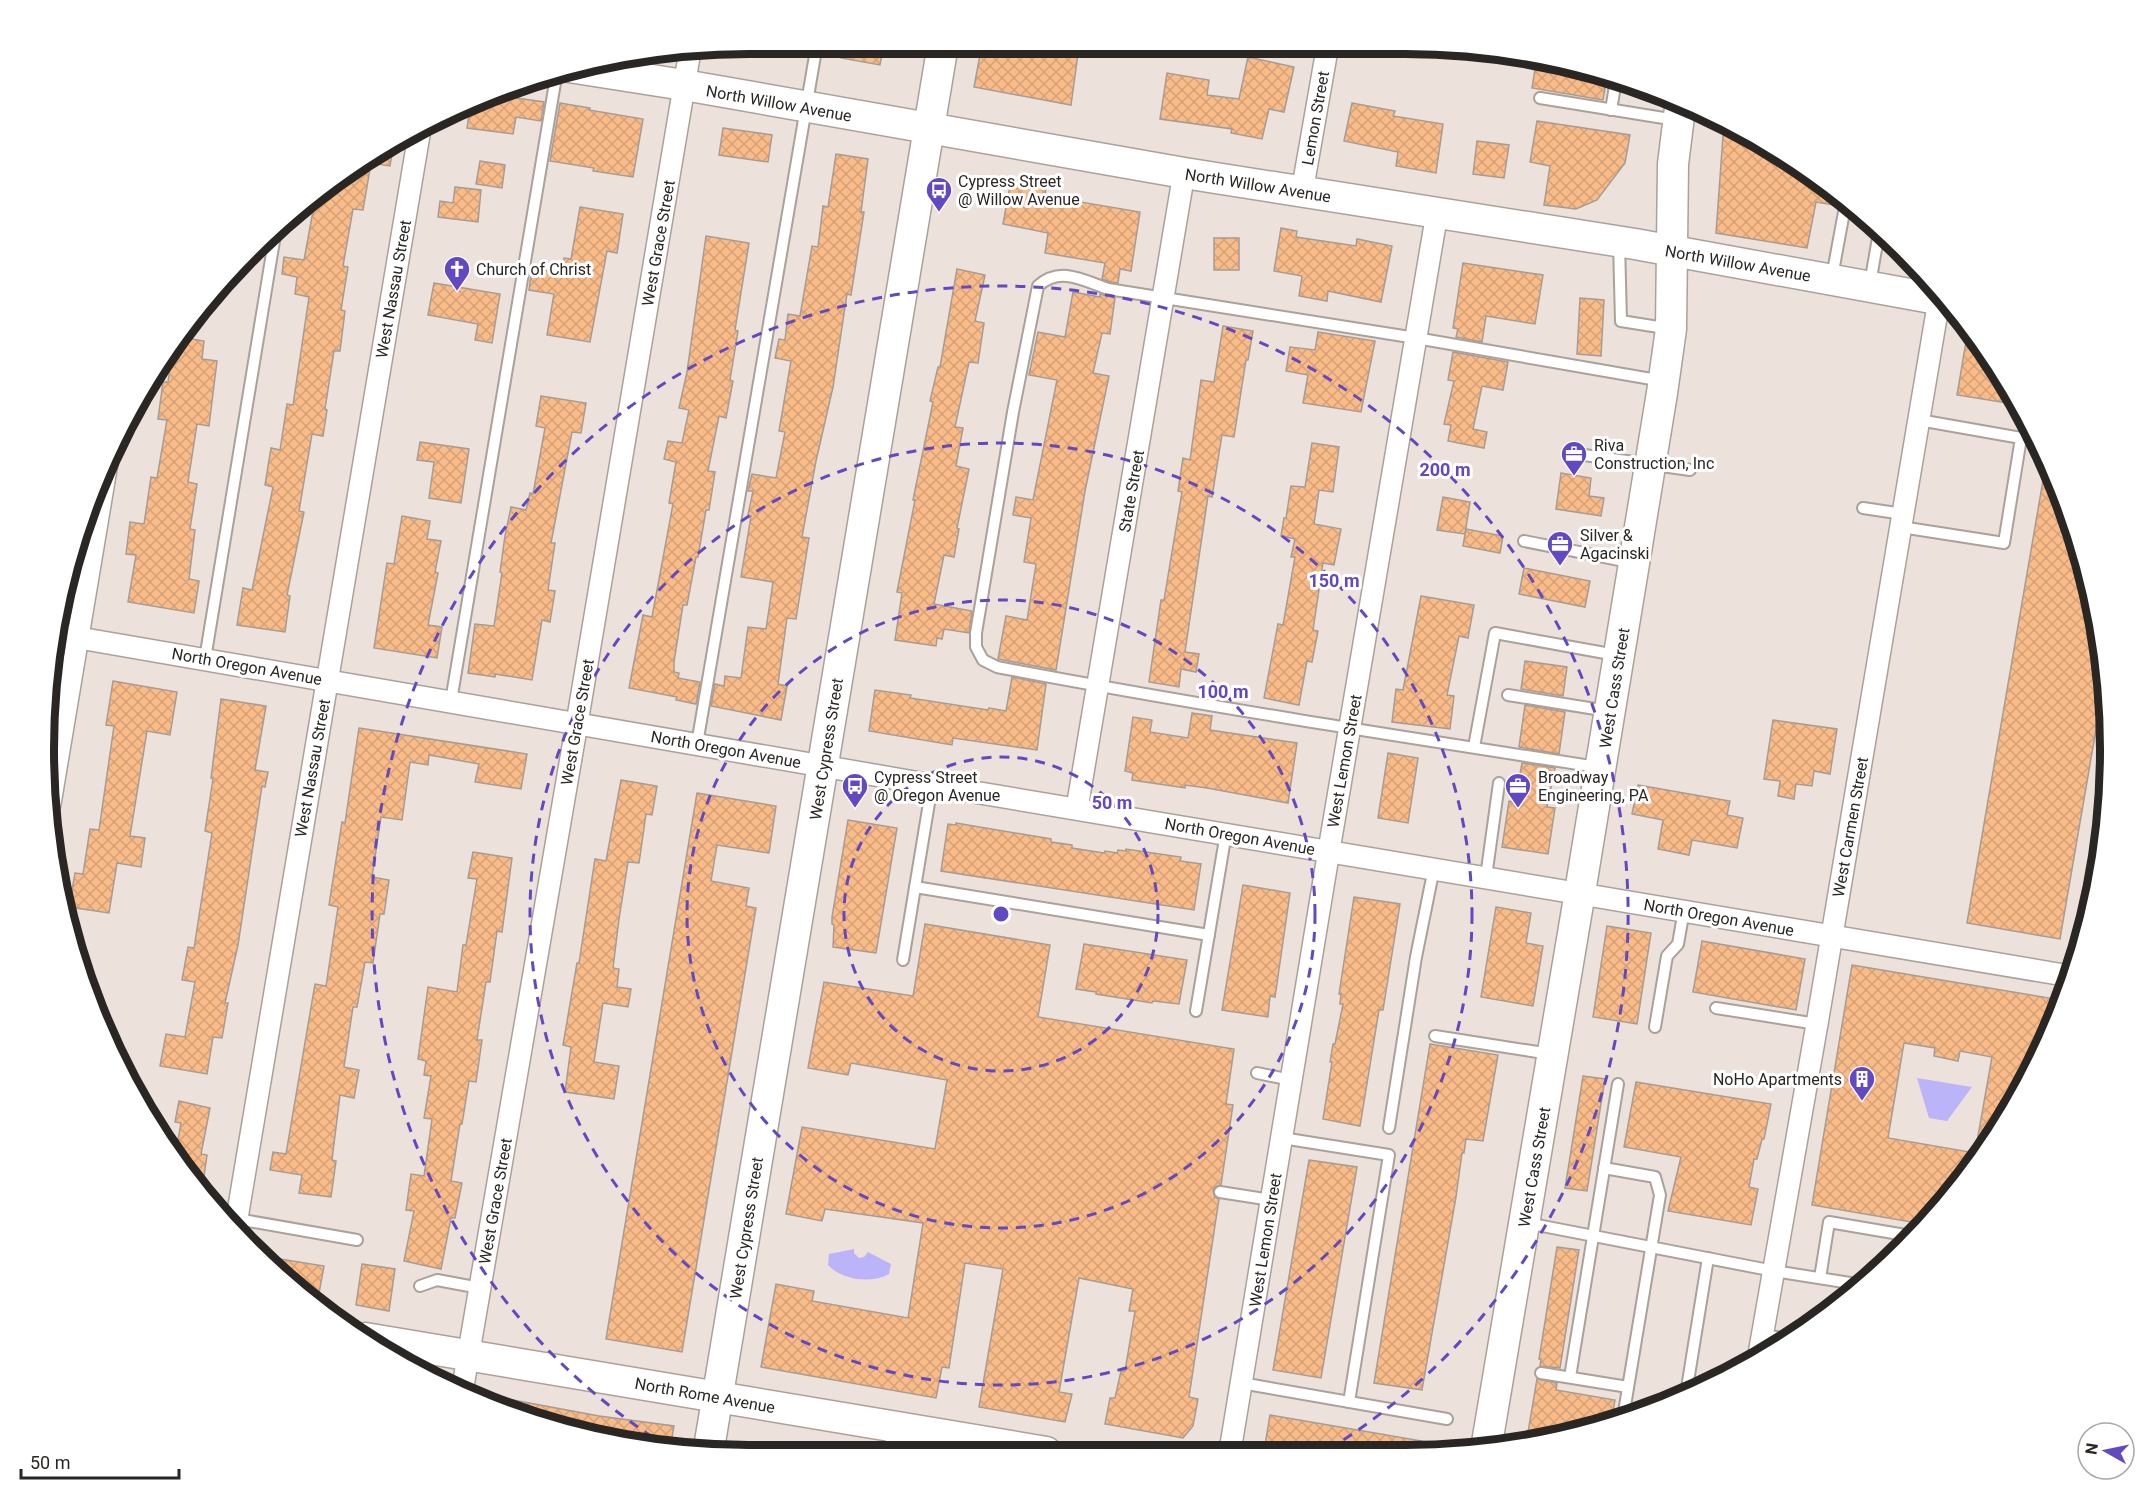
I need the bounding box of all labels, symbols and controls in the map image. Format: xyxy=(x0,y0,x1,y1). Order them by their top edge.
street label: Lemon Street xyxy=(1298,70,1333,167)
street label: North Willow Avenue xyxy=(705,81,853,126)
street label: North Willow Avenue xyxy=(1184,165,1332,206)
place label: Cypress Street @ Willow Avenue xyxy=(958,172,1080,209)
bus stop icon: Cypress Street @ Willow Avenue xyxy=(924,175,954,213)
street label: West Grace Street xyxy=(638,179,679,308)
street label: West Nassau Street xyxy=(372,218,415,360)
street label: North Willow Avenue xyxy=(1664,241,1812,286)
church icon: Church of Christ xyxy=(442,254,472,292)
place label: Church of Christ xyxy=(476,260,591,279)
place label: Riva Construction, Inc xyxy=(1594,436,1714,473)
office icon: Riva Construction, Inc xyxy=(1559,439,1589,477)
street label: State Street xyxy=(1115,448,1148,534)
text: 200 m xyxy=(1419,459,1471,480)
place label: Silver & Agacinski xyxy=(1580,526,1649,563)
office icon: Silver & Agacinski xyxy=(1545,529,1575,567)
text: 150 m xyxy=(1308,570,1360,591)
street label: West Cass Street xyxy=(1596,626,1633,750)
street label: North Oregon Avenue xyxy=(170,644,324,689)
street label: West Grace Street xyxy=(557,658,598,787)
street label: West Cypress Street xyxy=(806,677,847,821)
text: 100 m xyxy=(1197,681,1249,702)
street label: West Lemon Street xyxy=(1323,693,1366,829)
street label: West Nassau Street xyxy=(291,697,334,839)
street label: North Oregon Avenue xyxy=(649,727,803,772)
street label: West Carmen Street xyxy=(1829,756,1872,899)
place label: Cypress Street @ Oregon Avenue xyxy=(874,768,1000,805)
place label: Broadway Engineering, PA xyxy=(1538,768,1649,805)
bus stop icon: Cypress Street @ Oregon Avenue xyxy=(840,771,870,809)
office icon: Broadway Engineering, PA xyxy=(1503,771,1533,809)
text: 50 m xyxy=(1092,792,1132,813)
street label: North Oregon Avenue xyxy=(1163,814,1317,859)
street label: North Oregon Avenue xyxy=(1642,895,1796,940)
centre of rings xyxy=(991,904,1011,924)
building icon: NoHo Apartments xyxy=(1847,1064,1877,1102)
place label: NoHo Apartments xyxy=(1713,1070,1842,1089)
street label: West Cass Street xyxy=(1515,1106,1554,1229)
street label: West Grace Street xyxy=(475,1137,516,1266)
street label: West Cypress Street xyxy=(726,1156,767,1300)
street label: West Lemon Street xyxy=(1246,1172,1285,1308)
street label: North Rome Avenue xyxy=(633,1374,777,1417)
north arrow xyxy=(2076,1421,2136,1481)
scale bar xyxy=(21,1442,178,1480)
text: N xyxy=(2081,1442,2102,1456)
text: 50 m xyxy=(30,1452,70,1473)

